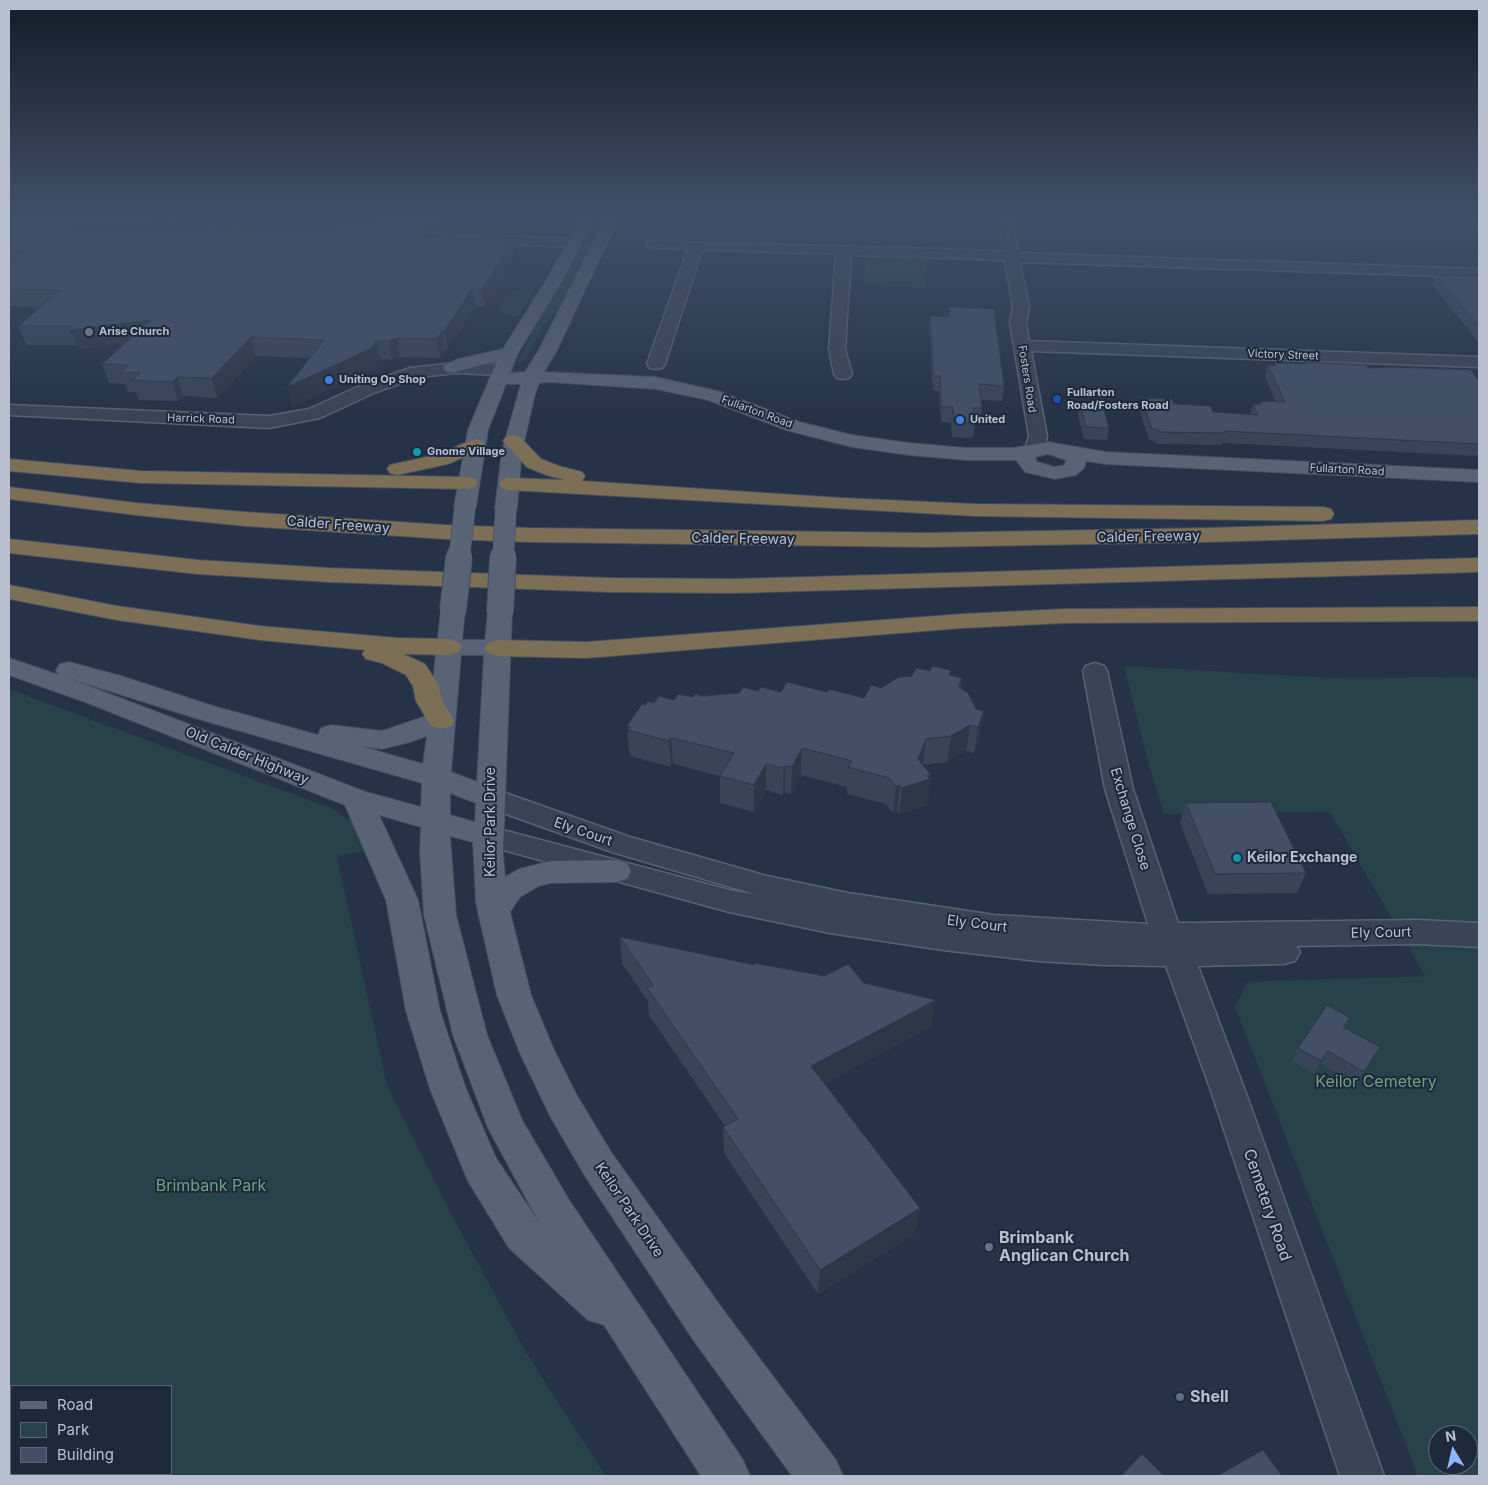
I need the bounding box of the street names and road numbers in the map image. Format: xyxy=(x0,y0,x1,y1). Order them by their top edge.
street label: Fosters Road xyxy=(1015,344,1039,414)
street label: Victory Street xyxy=(1247,347,1319,363)
street label: Fullarton Road xyxy=(720,393,794,431)
street label: Harrick Road xyxy=(167,411,235,427)
street label: Fullarton Road xyxy=(1309,461,1385,479)
street label: Calder Freeway xyxy=(286,513,390,537)
street label: Calder Freeway xyxy=(1096,528,1200,546)
street label: Calder Freeway xyxy=(691,530,795,548)
street label: Old Calder Highway xyxy=(183,724,311,788)
street label: Exchange Close xyxy=(1106,766,1154,872)
street label: Keilor Park Drive xyxy=(483,767,499,877)
street label: Ely Court xyxy=(552,814,614,850)
street label: Ely Court xyxy=(946,912,1008,936)
street label: Ely Court xyxy=(1351,924,1411,942)
street label: Cemetery Road xyxy=(1239,1147,1295,1263)
street label: Keilor Park Drive xyxy=(591,1160,667,1260)

